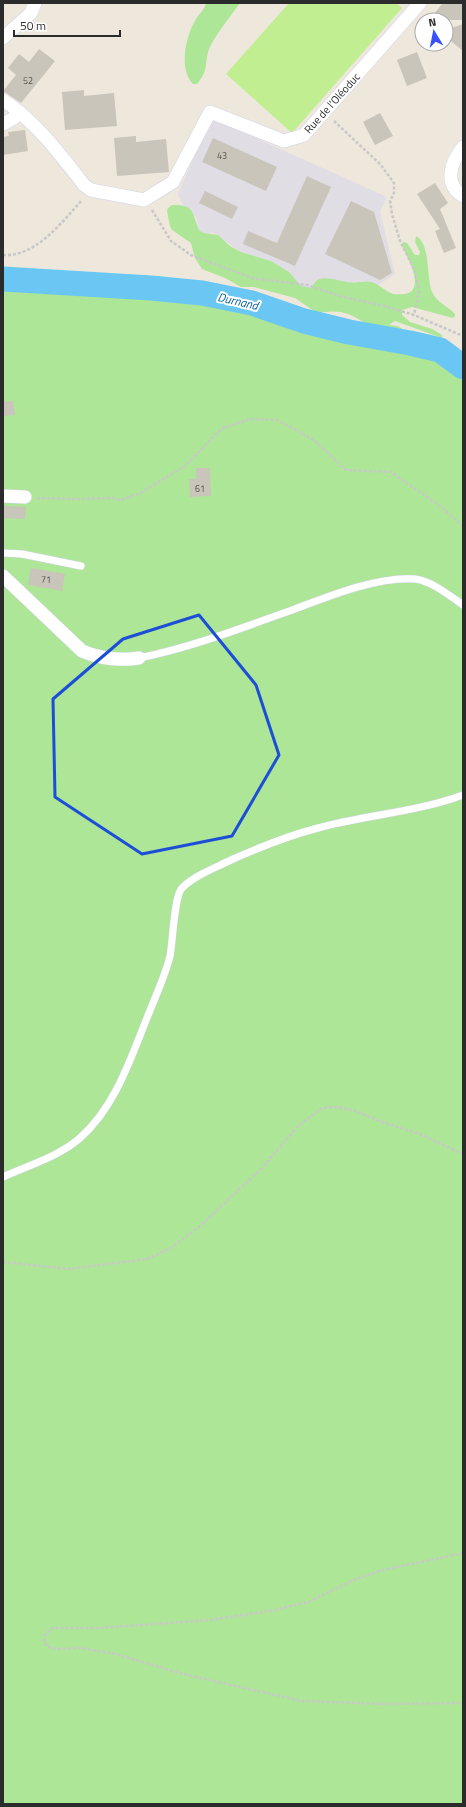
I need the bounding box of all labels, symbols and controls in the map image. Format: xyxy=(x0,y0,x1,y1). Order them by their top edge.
scale bar xyxy=(14,12,120,38)
north arrow xyxy=(414,12,454,52)
text: N xyxy=(427,14,437,31)
text: 50 m xyxy=(20,16,46,35)
street label: Rue de l'Oléoduc xyxy=(300,69,364,137)
house number: 52 xyxy=(23,74,33,87)
house number: 43 xyxy=(217,149,227,162)
water label: Durnand xyxy=(216,287,262,315)
house number: 61 xyxy=(195,482,205,495)
house number: 71 xyxy=(41,573,51,586)

